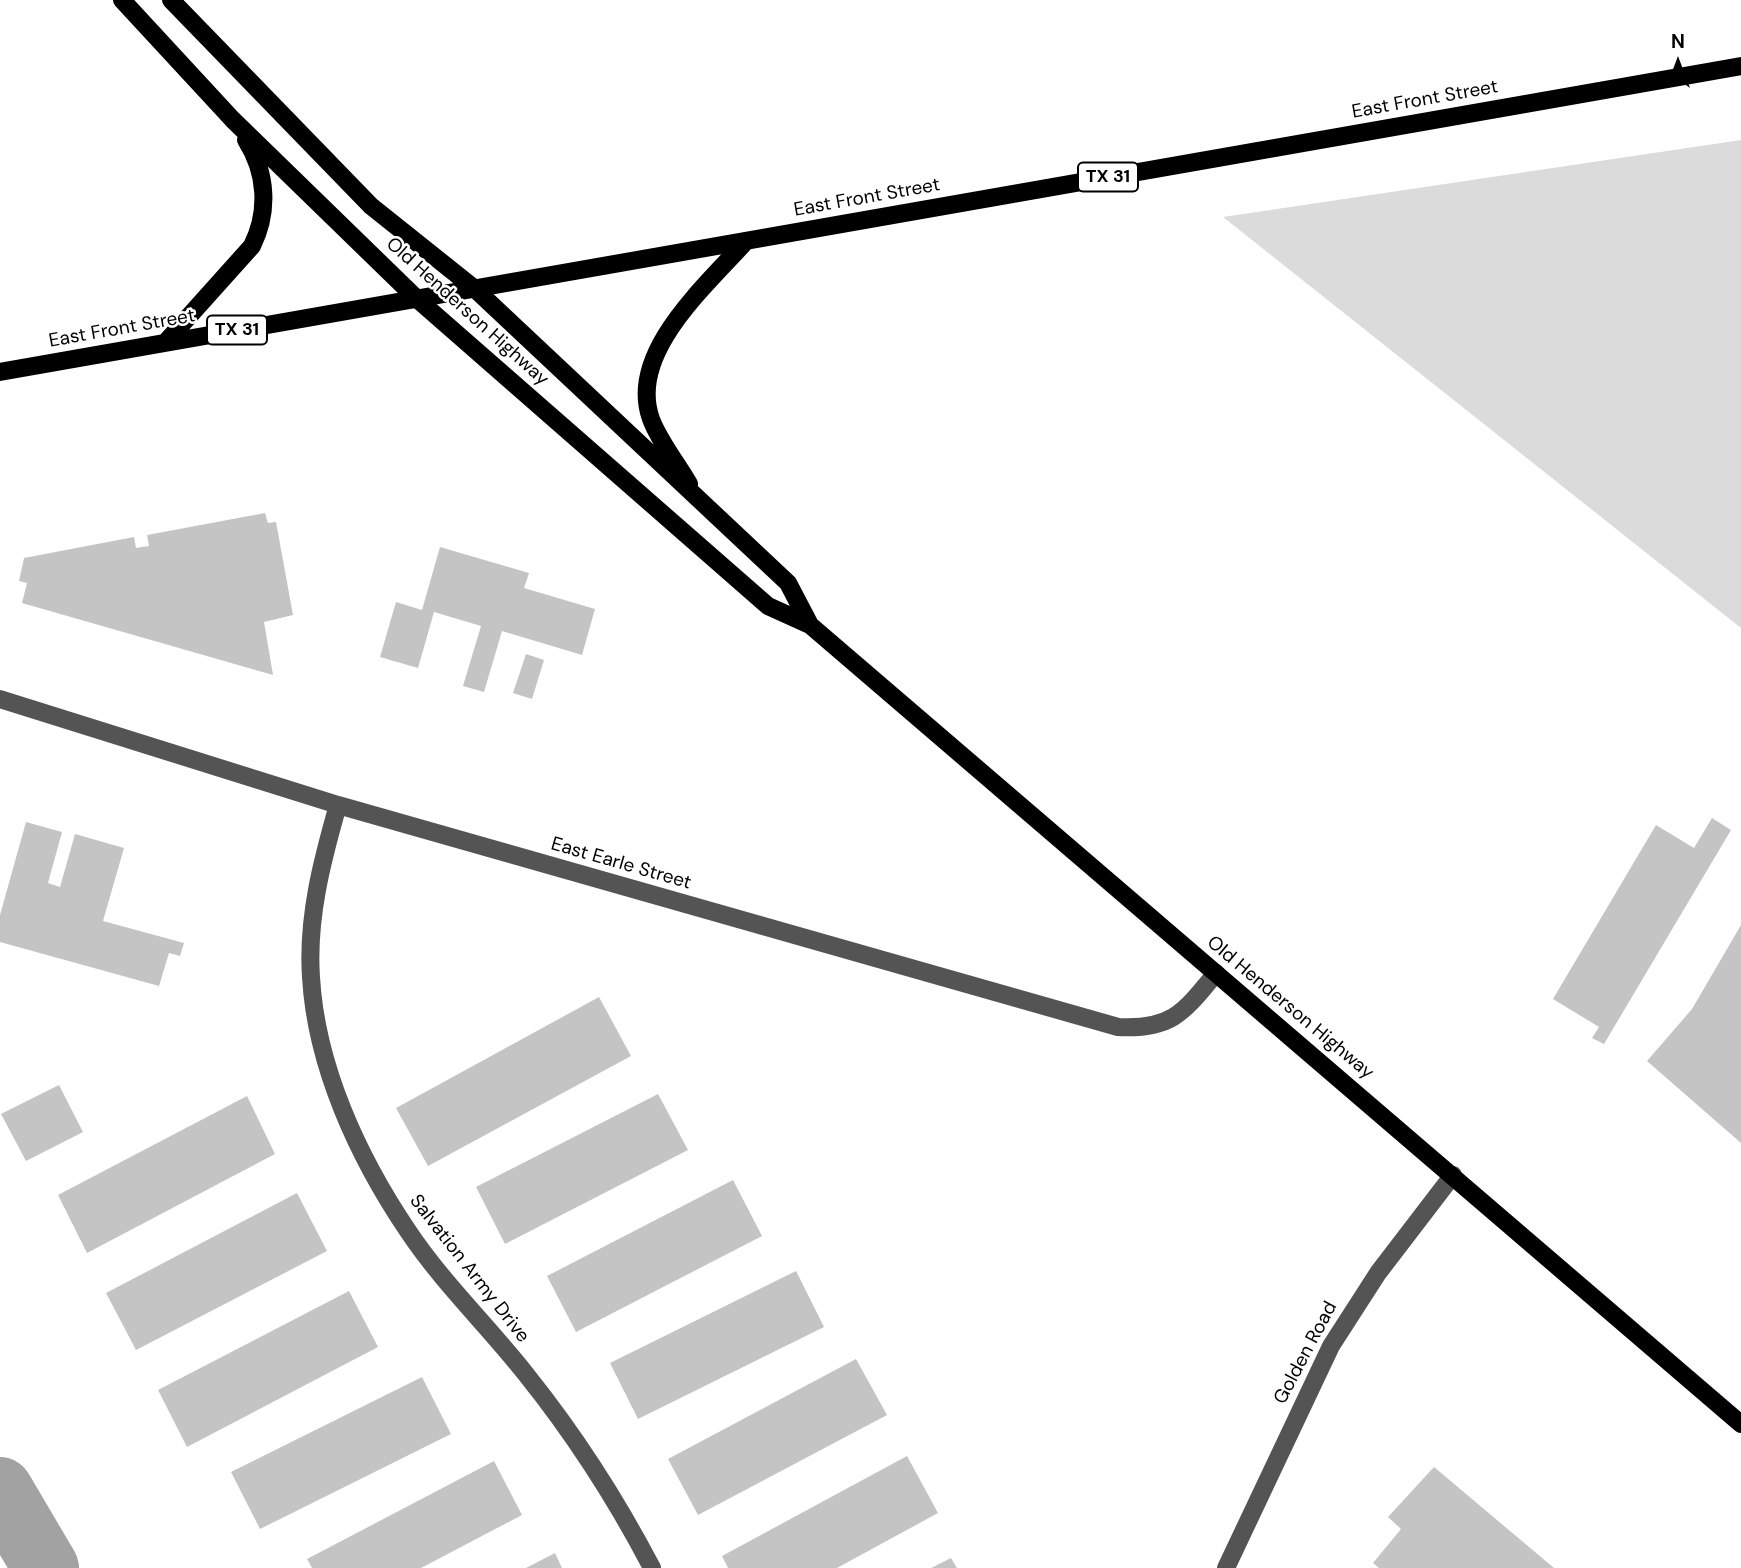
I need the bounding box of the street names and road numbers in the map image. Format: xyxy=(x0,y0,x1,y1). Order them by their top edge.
street label: East Front Street xyxy=(1350,76,1500,124)
road number: TX 31 xyxy=(1078,162,1138,192)
street label: East Front Street xyxy=(792,174,942,222)
street label: Old Henderson Highway xyxy=(381,233,553,391)
street label: East Front Street xyxy=(47,305,197,353)
road number: TX 31 xyxy=(207,316,267,344)
street label: East Earle Street xyxy=(548,833,694,895)
street label: Old Henderson Highway xyxy=(1202,932,1378,1084)
street label: Salvation Army Drive xyxy=(404,1191,534,1347)
street label: Golden Road xyxy=(1269,1298,1343,1408)

